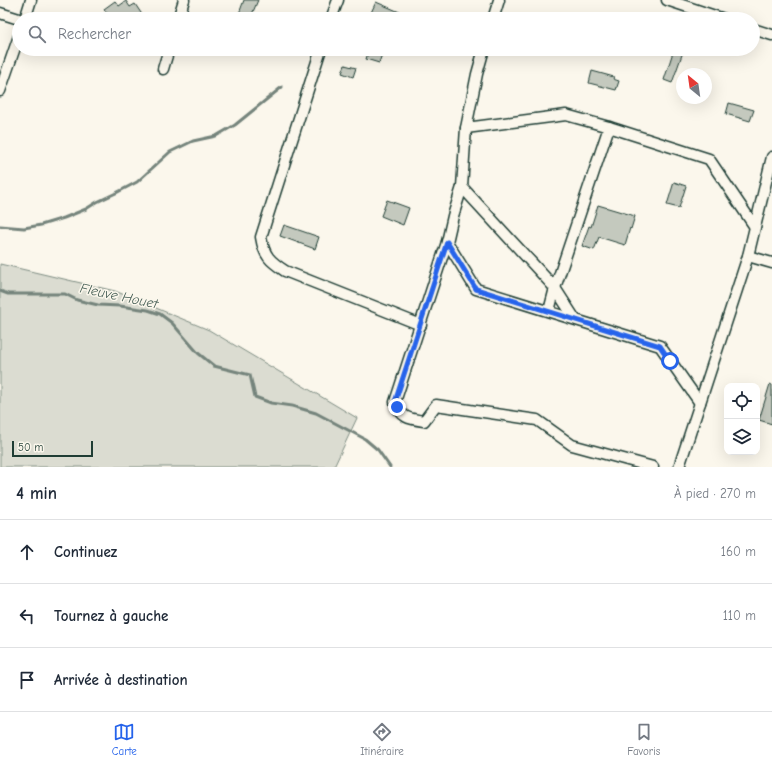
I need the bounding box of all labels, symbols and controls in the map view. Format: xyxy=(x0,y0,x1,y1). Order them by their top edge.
search box xyxy=(12,12,760,56)
icon: search xyxy=(26,23,48,45)
text: Rechercher xyxy=(58,25,131,43)
north arrow xyxy=(676,68,712,104)
water label: Fleuve Houet xyxy=(78,279,161,313)
route start xyxy=(661,352,679,370)
map controls xyxy=(724,383,760,455)
button: locate xyxy=(724,383,760,419)
route end xyxy=(388,398,406,416)
button: layers xyxy=(724,419,760,455)
scale bar xyxy=(12,439,93,458)
text: 50 m xyxy=(18,441,43,454)
text: 4 min xyxy=(16,484,57,503)
text: À pied · 270 m xyxy=(674,486,756,501)
icon: ahead xyxy=(16,541,38,563)
text: Continuez xyxy=(54,543,117,561)
text: 160 m xyxy=(721,544,756,559)
icon: left xyxy=(16,605,38,627)
text: Tournez à gauche xyxy=(54,607,168,625)
text: 110 m xyxy=(723,608,756,623)
icon: arrive xyxy=(16,669,38,691)
text: Arrivée à destination xyxy=(54,671,188,689)
tab: Carte xyxy=(112,721,137,758)
tab: Itinéraire xyxy=(360,721,404,758)
tab: Favoris xyxy=(627,721,660,758)

